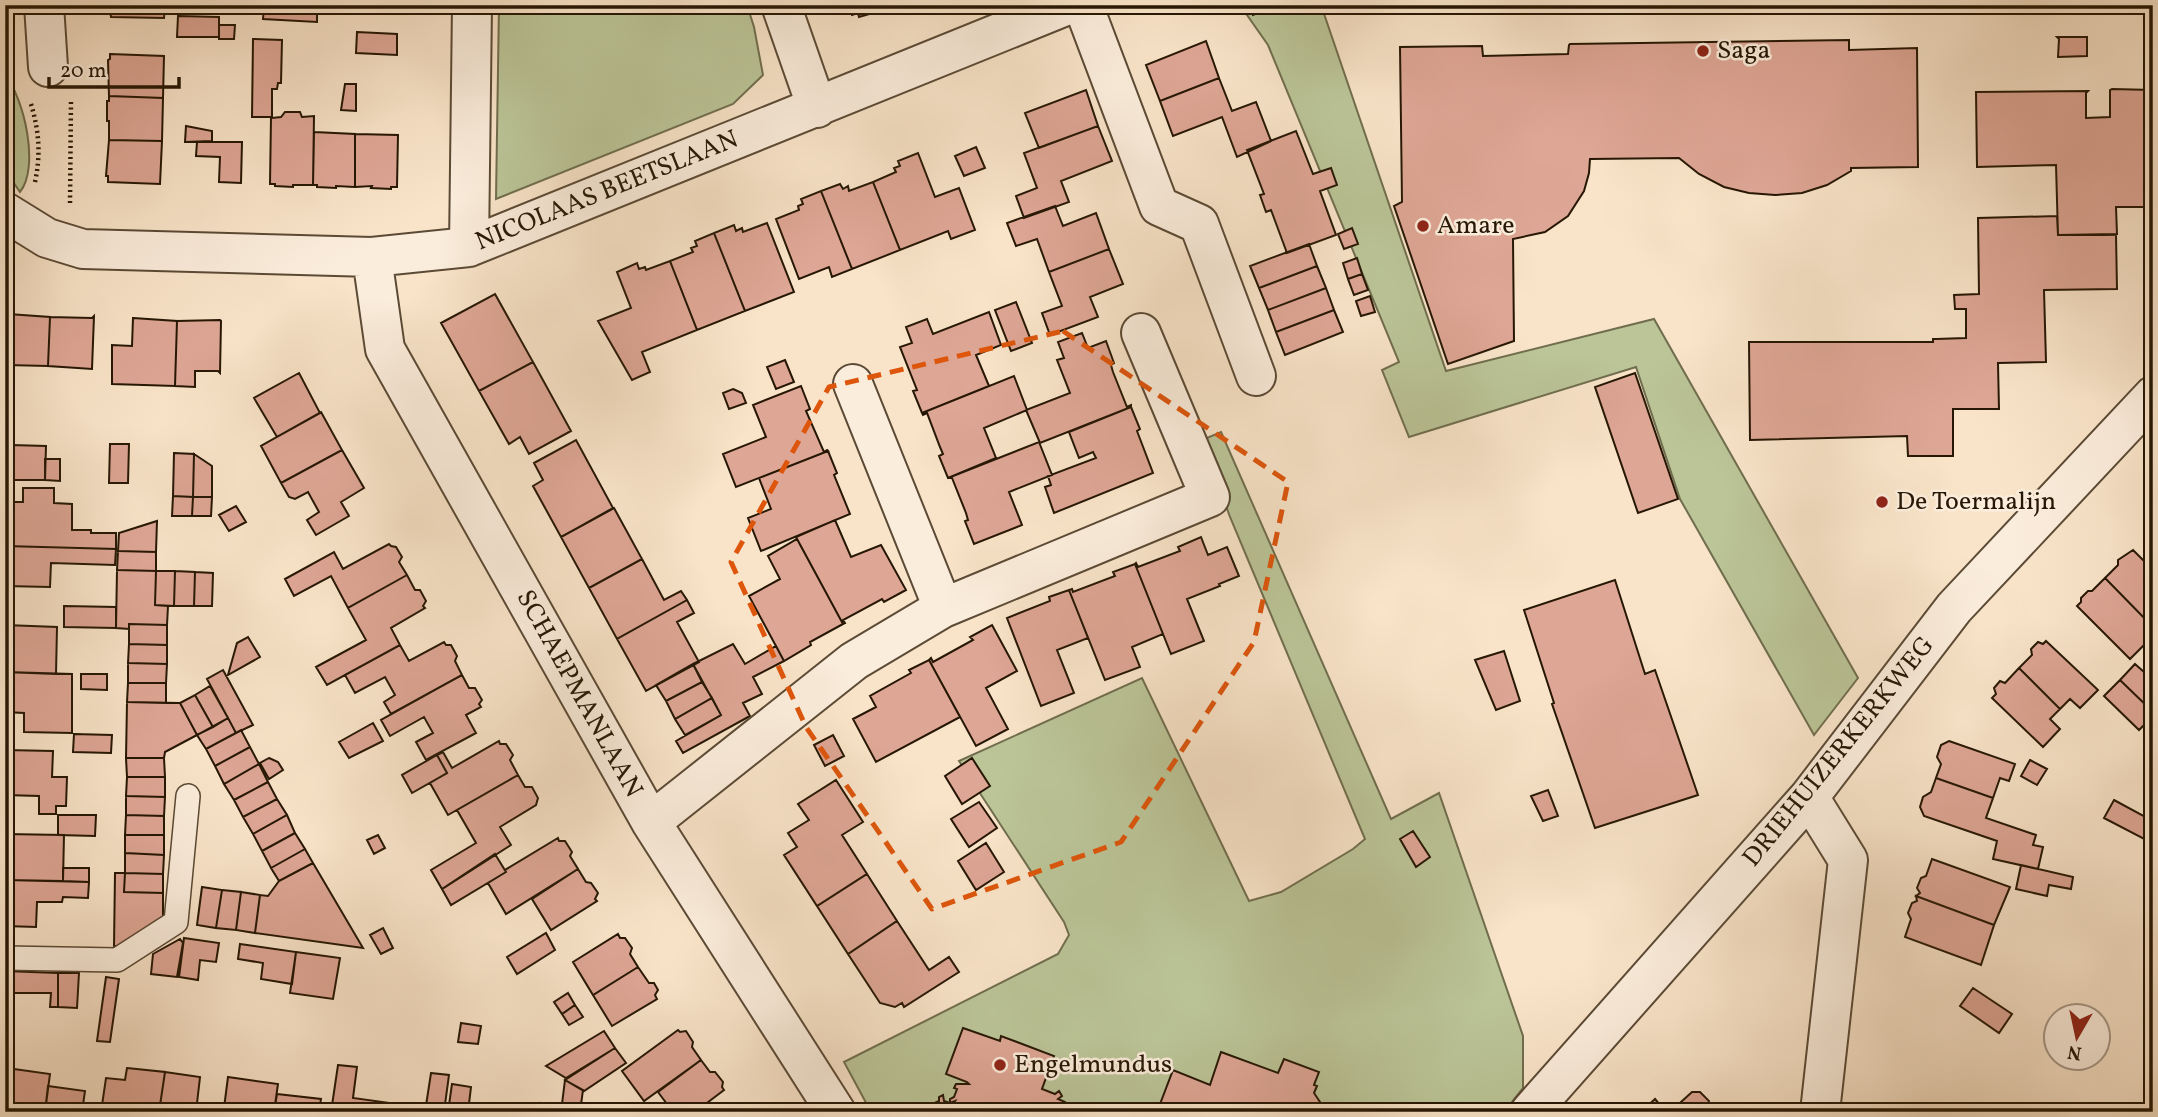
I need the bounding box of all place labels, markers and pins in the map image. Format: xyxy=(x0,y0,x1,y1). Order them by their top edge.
place label: Saga xyxy=(1717,33,1771,69)
marker: Saga xyxy=(1695,43,1711,59)
place label: Amare xyxy=(1437,208,1514,244)
marker: Amare xyxy=(1415,218,1431,234)
place label: De Toermalijn xyxy=(1896,484,2056,520)
marker: De Toermalijn xyxy=(1874,494,1890,510)
place label: Engelmundus xyxy=(1014,1047,1172,1083)
marker: Engelmundus xyxy=(992,1057,1008,1073)

